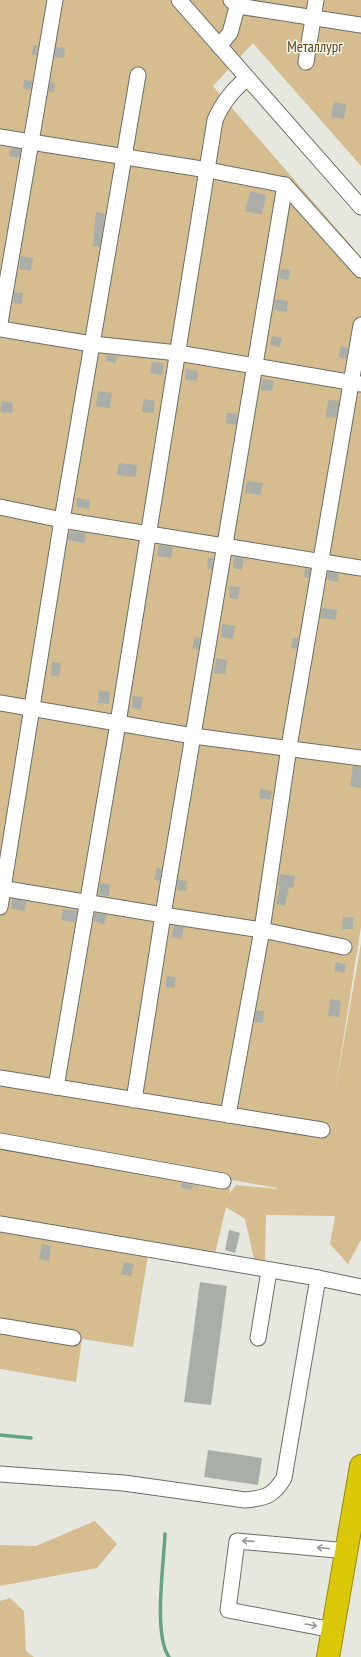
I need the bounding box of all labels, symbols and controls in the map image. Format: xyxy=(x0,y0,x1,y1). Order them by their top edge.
park label: Металлург xyxy=(287,37,343,56)
one-way arrow xyxy=(242,1538,255,1545)
one-way arrow xyxy=(317,1545,330,1552)
one-way arrow xyxy=(304,1622,317,1630)

